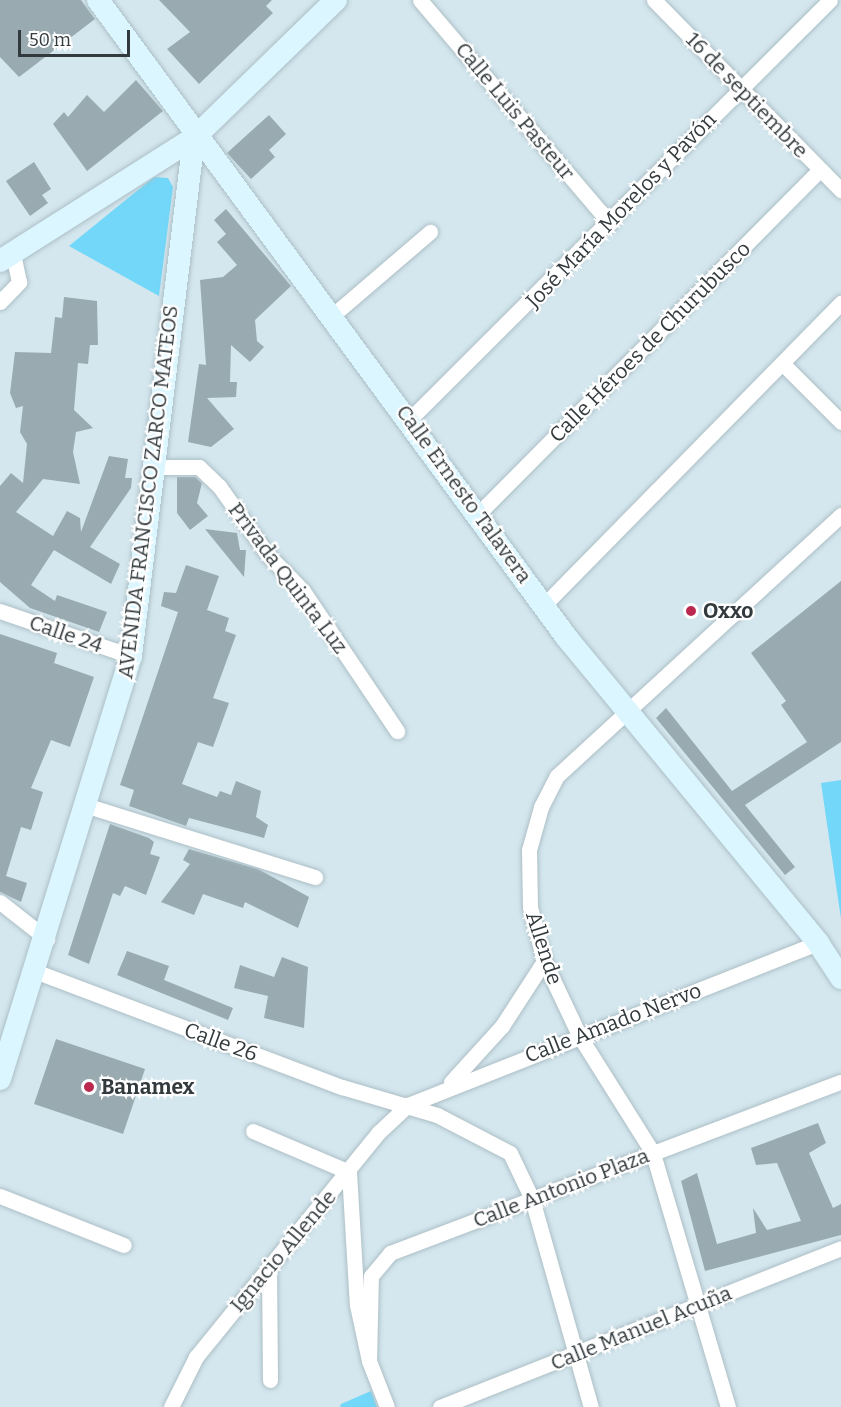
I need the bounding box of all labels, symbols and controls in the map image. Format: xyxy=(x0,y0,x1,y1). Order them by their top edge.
scale bar xyxy=(21,18,134,56)
street label: 16 de septiembre xyxy=(681,27,813,163)
text: 50 m xyxy=(29,29,71,51)
street label: Calle Luis Pasteur xyxy=(450,37,580,185)
street label: José María Morelos y Pavón xyxy=(521,107,721,313)
street label: Calle Héroes de Churubusco xyxy=(544,236,756,448)
street label: AVENIDA FRANCISCO ZARCO MATEOS xyxy=(113,304,183,680)
street label: Calle Ernesto Talavera xyxy=(391,400,537,588)
street label: Privada Quinta Luz xyxy=(223,497,353,659)
place label: Oxxo xyxy=(703,598,753,624)
marker: Oxxo xyxy=(684,604,698,618)
street label: Calle 24 xyxy=(26,610,106,658)
street label: Allende xyxy=(520,908,568,988)
street label: Calle Amado Nervo xyxy=(521,978,705,1068)
street label: Calle 26 xyxy=(181,1017,261,1067)
place label: Banamex xyxy=(101,1074,194,1100)
marker: Banamex xyxy=(82,1080,96,1094)
street label: Calle Antonio Plaza xyxy=(469,1143,653,1233)
street label: Ignacio Allende xyxy=(225,1185,341,1317)
street label: Calle Manuel Acuña xyxy=(547,1280,735,1376)

